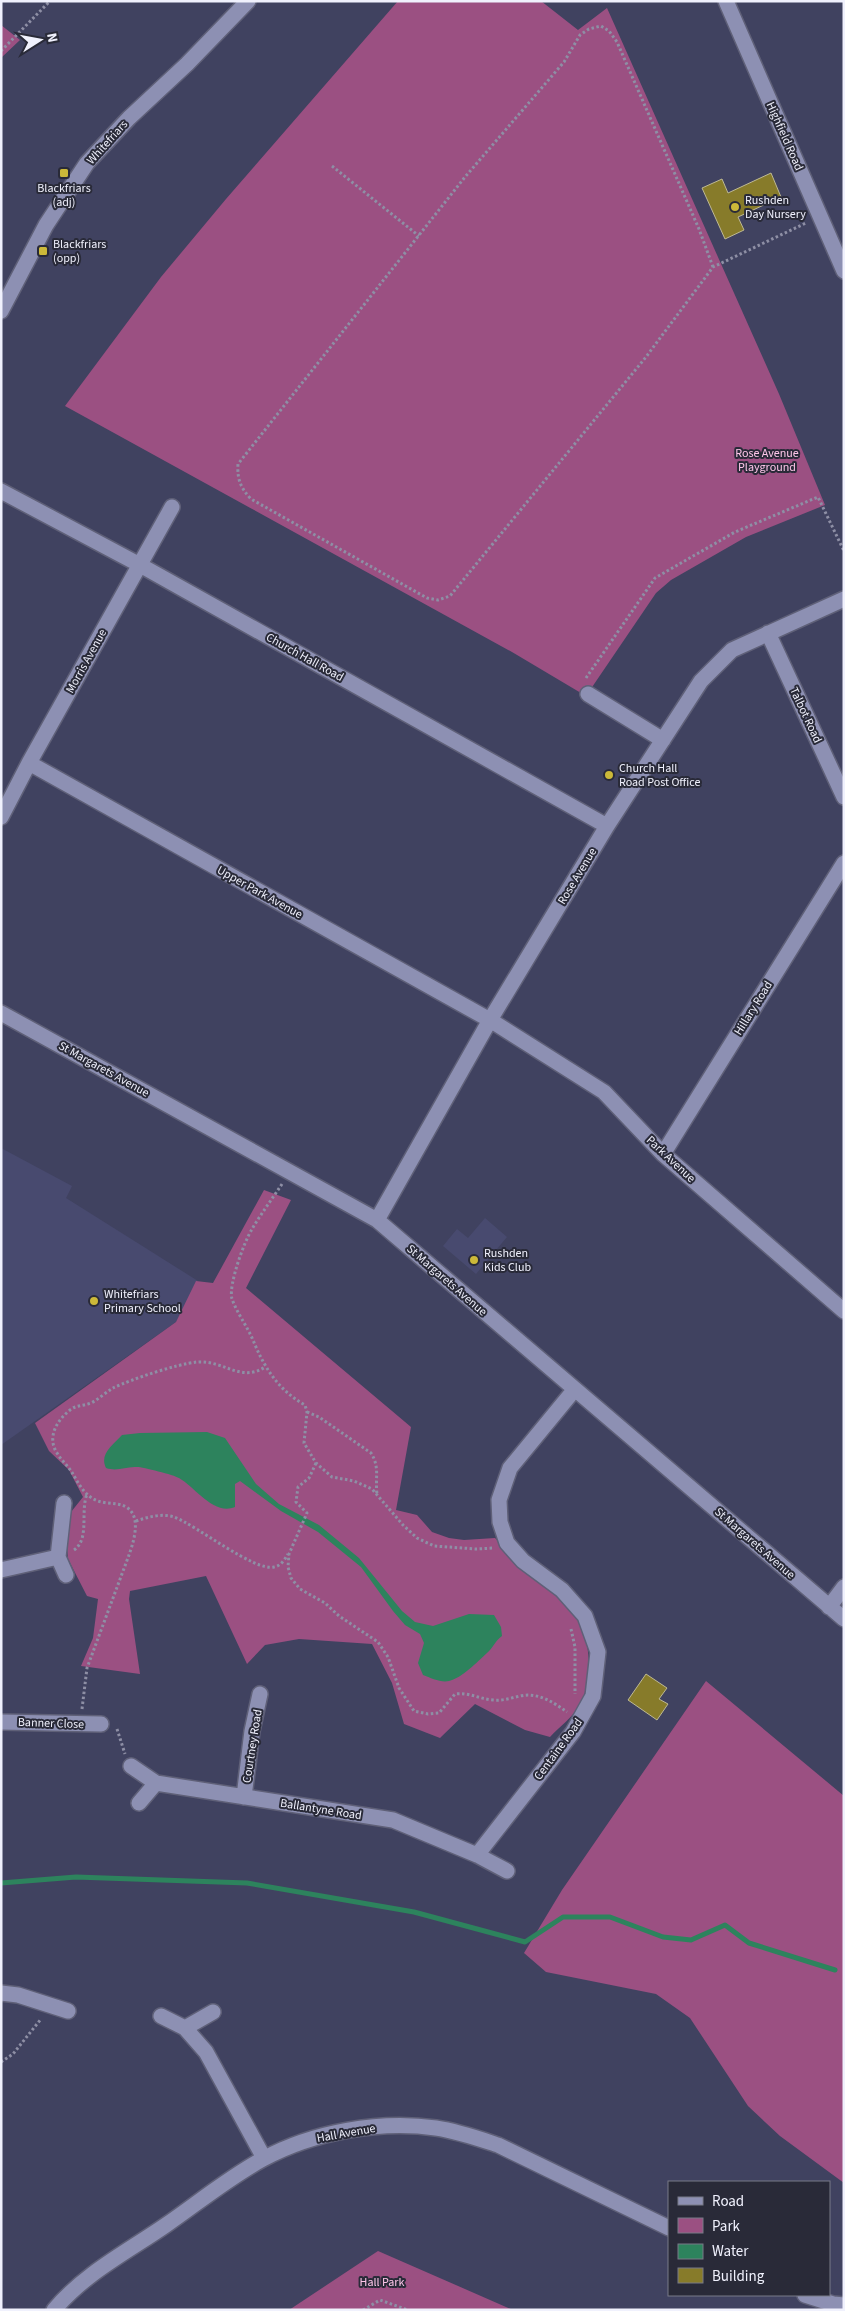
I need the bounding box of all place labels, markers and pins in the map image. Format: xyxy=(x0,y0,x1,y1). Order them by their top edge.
marker: Blackfriars (adj) xyxy=(58,167,70,179)
place label: Blackfriars (adj) xyxy=(37,180,91,211)
place label: Rushden Day Nursery xyxy=(745,192,806,223)
marker: Rushden Day Nursery xyxy=(729,201,741,213)
place label: Blackfriars (opp) xyxy=(53,236,106,267)
marker: Blackfriars (opp) xyxy=(37,245,49,257)
place label: Church Hall Road Post Office xyxy=(619,760,700,791)
marker: Church Hall Road Post Office xyxy=(603,769,615,781)
place label: Rushden Kids Club xyxy=(484,1245,531,1276)
marker: Rushden Kids Club xyxy=(468,1254,480,1266)
place label: Whitefriars Primary School xyxy=(104,1286,181,1317)
marker: Whitefriars Primary School xyxy=(88,1295,100,1307)

